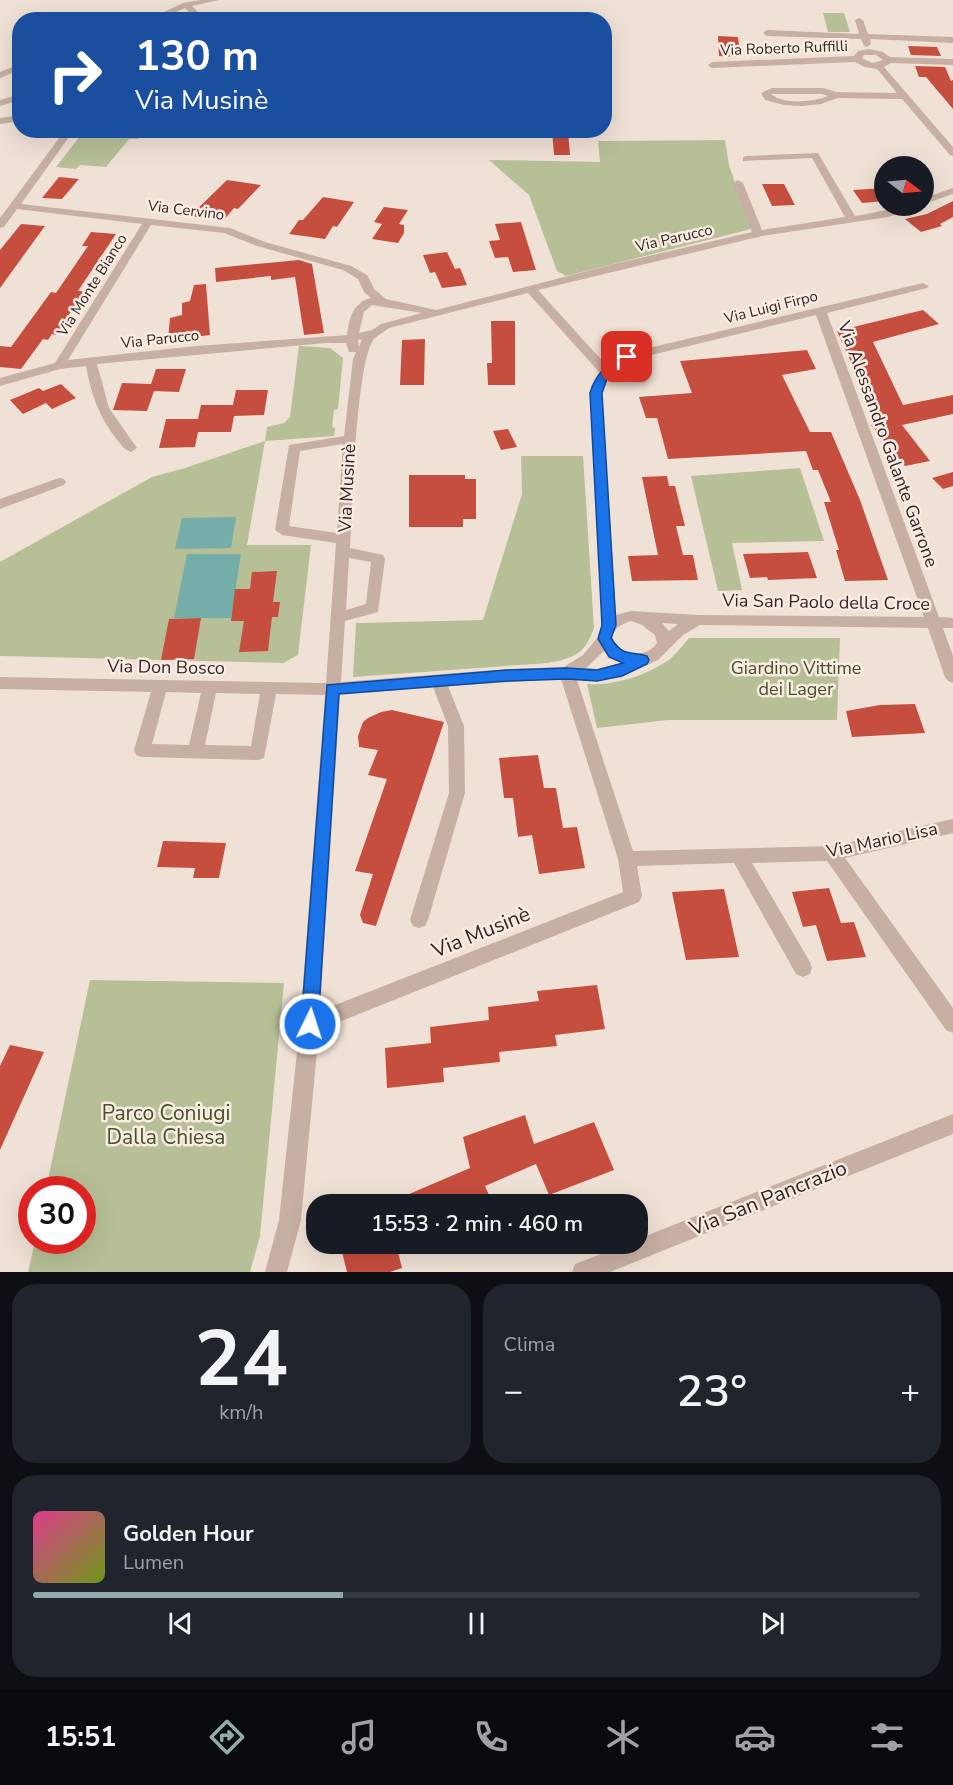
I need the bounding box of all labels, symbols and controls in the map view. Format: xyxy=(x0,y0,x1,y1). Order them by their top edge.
text: 130 m xyxy=(135,28,259,85)
icon: right xyxy=(36,36,114,114)
street label: Via Roberto Ruffilli xyxy=(719,36,848,60)
text: Via Musinè xyxy=(135,82,268,119)
north arrow xyxy=(874,156,934,216)
map controls xyxy=(874,156,934,216)
street label: Via Cervino xyxy=(146,195,225,225)
street label: Via Parucco xyxy=(633,219,714,257)
street label: Via Monte Bianco xyxy=(52,230,132,341)
street label: Via Luigi Firpo xyxy=(721,286,820,329)
street label: Via Alessandro Galante Garrone xyxy=(832,317,944,571)
street label: Via Parucco xyxy=(119,325,200,353)
pin xyxy=(601,331,652,382)
icon: arrive xyxy=(610,340,643,373)
street label: Via Musinè xyxy=(333,443,361,534)
street label: Via San Paolo della Croce xyxy=(721,588,930,616)
street label: Via Don Bosco xyxy=(106,654,225,680)
park label: Giardino Vittime dei Lager xyxy=(731,656,861,701)
street label: Via Mario Lisa xyxy=(823,817,940,864)
street label: Via Musinè xyxy=(427,900,534,965)
position arrow xyxy=(278,992,342,1056)
park label: Parco Coniugi Dalla Chiesa xyxy=(102,1099,230,1151)
street label: Via San Pancrazio xyxy=(684,1154,851,1243)
speed limit sign: 30 xyxy=(18,1176,96,1254)
text: 15:53 · 2 min · 460 m xyxy=(371,1209,583,1239)
text: 24 xyxy=(194,1306,288,1413)
text: Clima xyxy=(504,1331,555,1358)
text: 23° xyxy=(676,1361,747,1422)
text: − xyxy=(504,1369,523,1414)
text: + xyxy=(900,1369,920,1414)
text: km/h xyxy=(219,1399,263,1426)
text: Golden Hour xyxy=(123,1519,254,1549)
text: Lumen xyxy=(123,1549,184,1576)
icon: previous xyxy=(164,1607,197,1640)
icon: pause xyxy=(460,1607,493,1640)
icon: next xyxy=(756,1607,789,1640)
icon: directions xyxy=(206,1716,248,1758)
icon: music xyxy=(338,1716,380,1758)
icon: phone xyxy=(470,1716,512,1758)
icon: climate xyxy=(602,1716,644,1758)
icon: car xyxy=(734,1716,776,1758)
icon: filters xyxy=(866,1716,908,1758)
text: 15:51 xyxy=(45,1719,116,1756)

